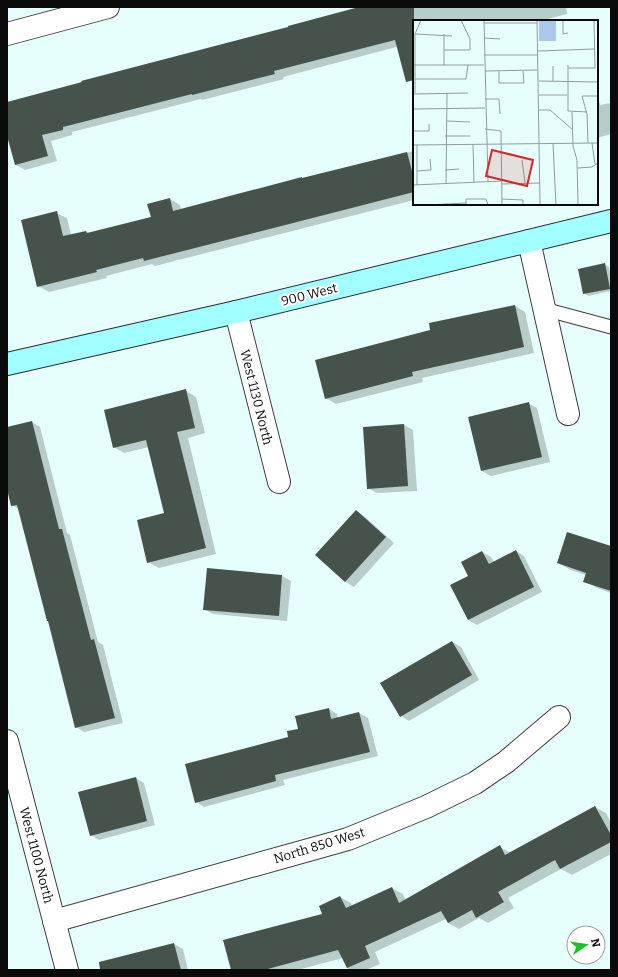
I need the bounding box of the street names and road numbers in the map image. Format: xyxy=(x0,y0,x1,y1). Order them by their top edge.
street label: 900 West xyxy=(280,280,339,309)
street label: West 1130 North xyxy=(237,348,276,446)
street label: West 1100 North xyxy=(16,805,57,905)
street label: North 850 West xyxy=(272,824,367,866)

